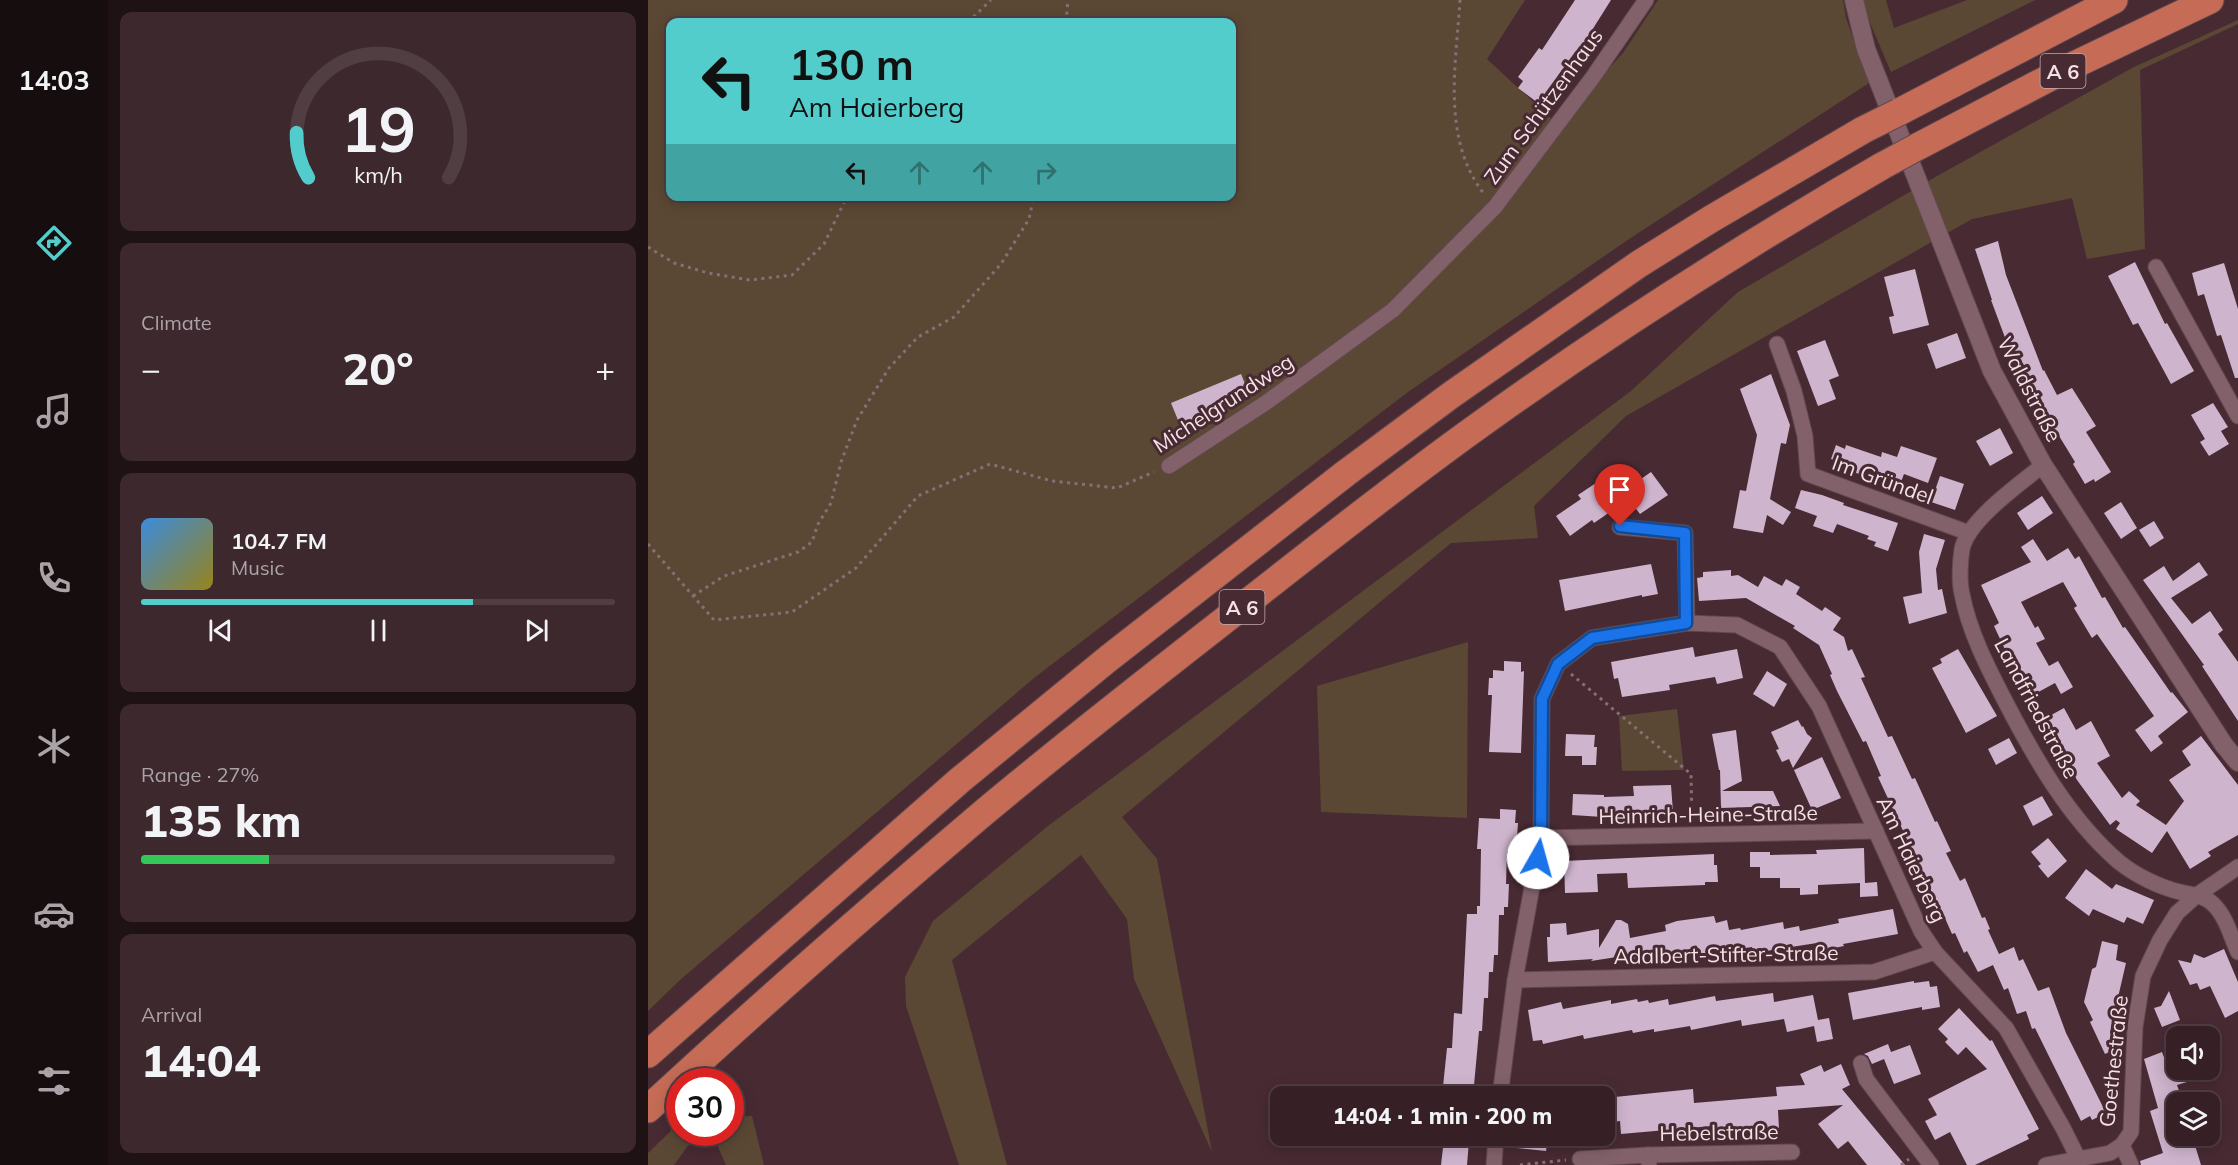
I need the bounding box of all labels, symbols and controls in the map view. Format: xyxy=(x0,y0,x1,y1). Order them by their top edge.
street label: Zum Schützenhaus xyxy=(1478,23,1608,189)
text: 130 m xyxy=(789,38,914,91)
icon: left xyxy=(690,42,768,120)
road number: A 6 xyxy=(2040,54,2086,88)
text: 14:03 xyxy=(18,63,90,97)
text: 19 xyxy=(341,89,415,168)
text: Am Haierberg xyxy=(789,90,964,124)
icon: left xyxy=(840,156,873,189)
icon: ahead xyxy=(903,156,936,189)
icon: ahead xyxy=(966,156,999,189)
icon: right xyxy=(1029,156,1062,189)
text: km/h xyxy=(354,162,402,189)
icon: directions xyxy=(33,222,75,264)
text: Climate xyxy=(141,310,212,335)
street label: Waldstraße xyxy=(1992,332,2068,446)
text: 20° xyxy=(342,340,414,396)
text: − xyxy=(141,348,161,389)
text: + xyxy=(595,348,615,389)
street label: Michelgrundweg xyxy=(1148,348,1298,458)
icon: music xyxy=(33,390,75,432)
street label: Im Gründel xyxy=(1829,449,1937,509)
pin xyxy=(1594,464,1645,526)
icon: arrive xyxy=(1603,473,1636,506)
text: 104.7 FM xyxy=(231,527,327,555)
text: Music xyxy=(231,555,284,580)
icon: phone xyxy=(33,557,75,599)
road number: A 6 xyxy=(1220,590,1264,624)
icon: previous xyxy=(204,614,237,647)
icon: pause xyxy=(362,614,395,647)
icon: next xyxy=(520,614,553,647)
street label: Landfriedstraße xyxy=(1989,633,2085,783)
icon: climate xyxy=(33,725,75,767)
text: Range · 27% xyxy=(141,762,259,787)
text: 135 km xyxy=(141,792,302,848)
street label: Am Haierberg xyxy=(1871,792,1953,926)
street label: Heinrich-Heine-Straße xyxy=(1598,799,1818,829)
position arrow xyxy=(1506,826,1570,890)
icon: car xyxy=(33,893,75,935)
street label: Adalbert-Stifter-Straße xyxy=(1613,939,1839,969)
street label: Goethestraße xyxy=(2093,994,2133,1128)
text: Arrival xyxy=(141,1002,202,1027)
map controls xyxy=(2166,1026,2220,1146)
button: sound xyxy=(2166,1026,2220,1080)
text: 14:04 xyxy=(141,1032,261,1088)
icon: filters xyxy=(33,1060,75,1102)
speed limit sign: 30 xyxy=(666,1068,744,1146)
button: layers xyxy=(2166,1092,2220,1146)
text: 14:04 · 1 min · 200 m xyxy=(1333,1102,1552,1130)
street label: Hebelstraße xyxy=(1659,1118,1779,1146)

